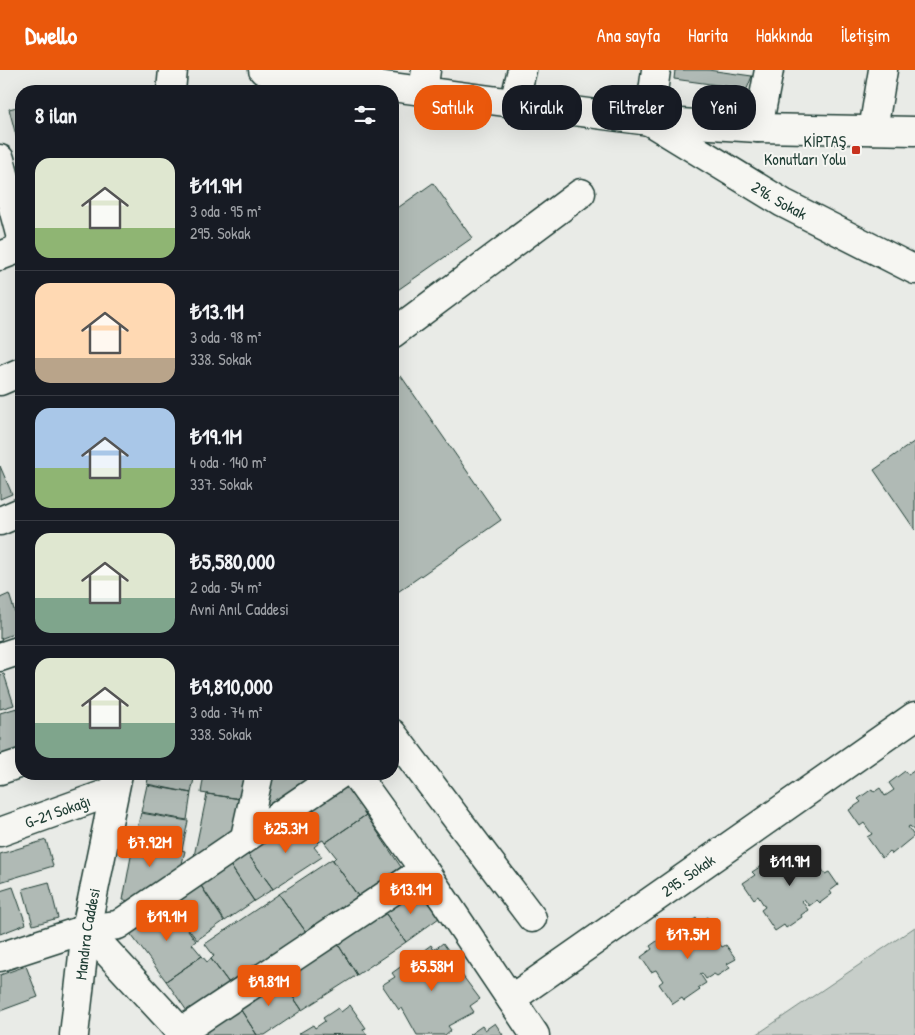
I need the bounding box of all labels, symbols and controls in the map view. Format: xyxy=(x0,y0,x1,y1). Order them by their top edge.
text: Dwello xyxy=(25,19,77,51)
text: Ana sayfa xyxy=(597,23,660,48)
text: Harita xyxy=(688,23,728,48)
text: Hakkında xyxy=(756,23,812,48)
text: İletişim xyxy=(840,23,890,48)
chip: Satılık xyxy=(414,85,492,130)
chip: Kiralık xyxy=(502,85,582,130)
chip: Filtreler xyxy=(592,85,682,130)
chip: Yeni xyxy=(692,85,756,130)
text: 8 ilan xyxy=(35,101,77,130)
icon: filters xyxy=(351,101,379,129)
place label: KİPTAŞ Konutları Yolu xyxy=(764,130,847,170)
marker: KİPTAŞ Konutları Yolu xyxy=(850,144,862,156)
text: ₺11.9M xyxy=(190,171,242,200)
street label: 296. Sokak xyxy=(748,176,811,225)
icon: home xyxy=(75,178,135,238)
text: 3 oda · 95 m² xyxy=(190,200,261,222)
text: 295. Sokak xyxy=(190,222,251,244)
text: ₺13.1M xyxy=(190,297,244,326)
icon: home xyxy=(75,303,135,363)
text: 3 oda · 98 m² xyxy=(190,326,261,348)
text: 338. Sokak xyxy=(190,348,252,370)
text: ₺19.1M xyxy=(190,422,242,451)
icon: home xyxy=(75,428,135,488)
text: 4 oda · 140 m² xyxy=(190,451,266,473)
text: 337. Sokak xyxy=(190,473,253,495)
text: ₺5,580,000 xyxy=(190,547,275,576)
icon: home xyxy=(75,553,135,613)
text: 2 oda · 54 m² xyxy=(190,576,262,598)
text: Avni Anıl Caddesi xyxy=(190,598,289,620)
text: ₺9,810,000 xyxy=(190,672,273,701)
icon: home xyxy=(75,678,135,738)
text: 3 oda · 74 m² xyxy=(190,701,263,723)
text: 338. Sokak xyxy=(190,723,252,745)
street label: G-21 Sokağı xyxy=(21,789,93,833)
pin: ₺25.3M xyxy=(245,812,327,854)
text: ₺25.3M xyxy=(264,817,308,839)
pin: ₺7.92M xyxy=(109,826,191,868)
text: ₺7.92M xyxy=(128,831,172,853)
pin: ₺11.9M xyxy=(749,844,831,887)
street label: 295. Sokak xyxy=(657,848,719,901)
text: ₺11.9M xyxy=(770,850,810,872)
pin: ₺13.1M xyxy=(370,872,452,915)
text: ₺13.1M xyxy=(391,878,431,900)
street label: Mandıra Caddesi xyxy=(69,886,105,981)
pin: ₺19.1M xyxy=(126,900,208,942)
text: ₺19.1M xyxy=(147,905,187,927)
pin: ₺17.5M xyxy=(647,918,729,960)
text: ₺17.5M xyxy=(667,923,709,945)
pin: ₺5.58M xyxy=(391,950,473,992)
text: ₺5.58M xyxy=(411,955,453,977)
pin: ₺9.81M xyxy=(228,964,310,1007)
text: ₺9.81M xyxy=(249,970,289,992)

